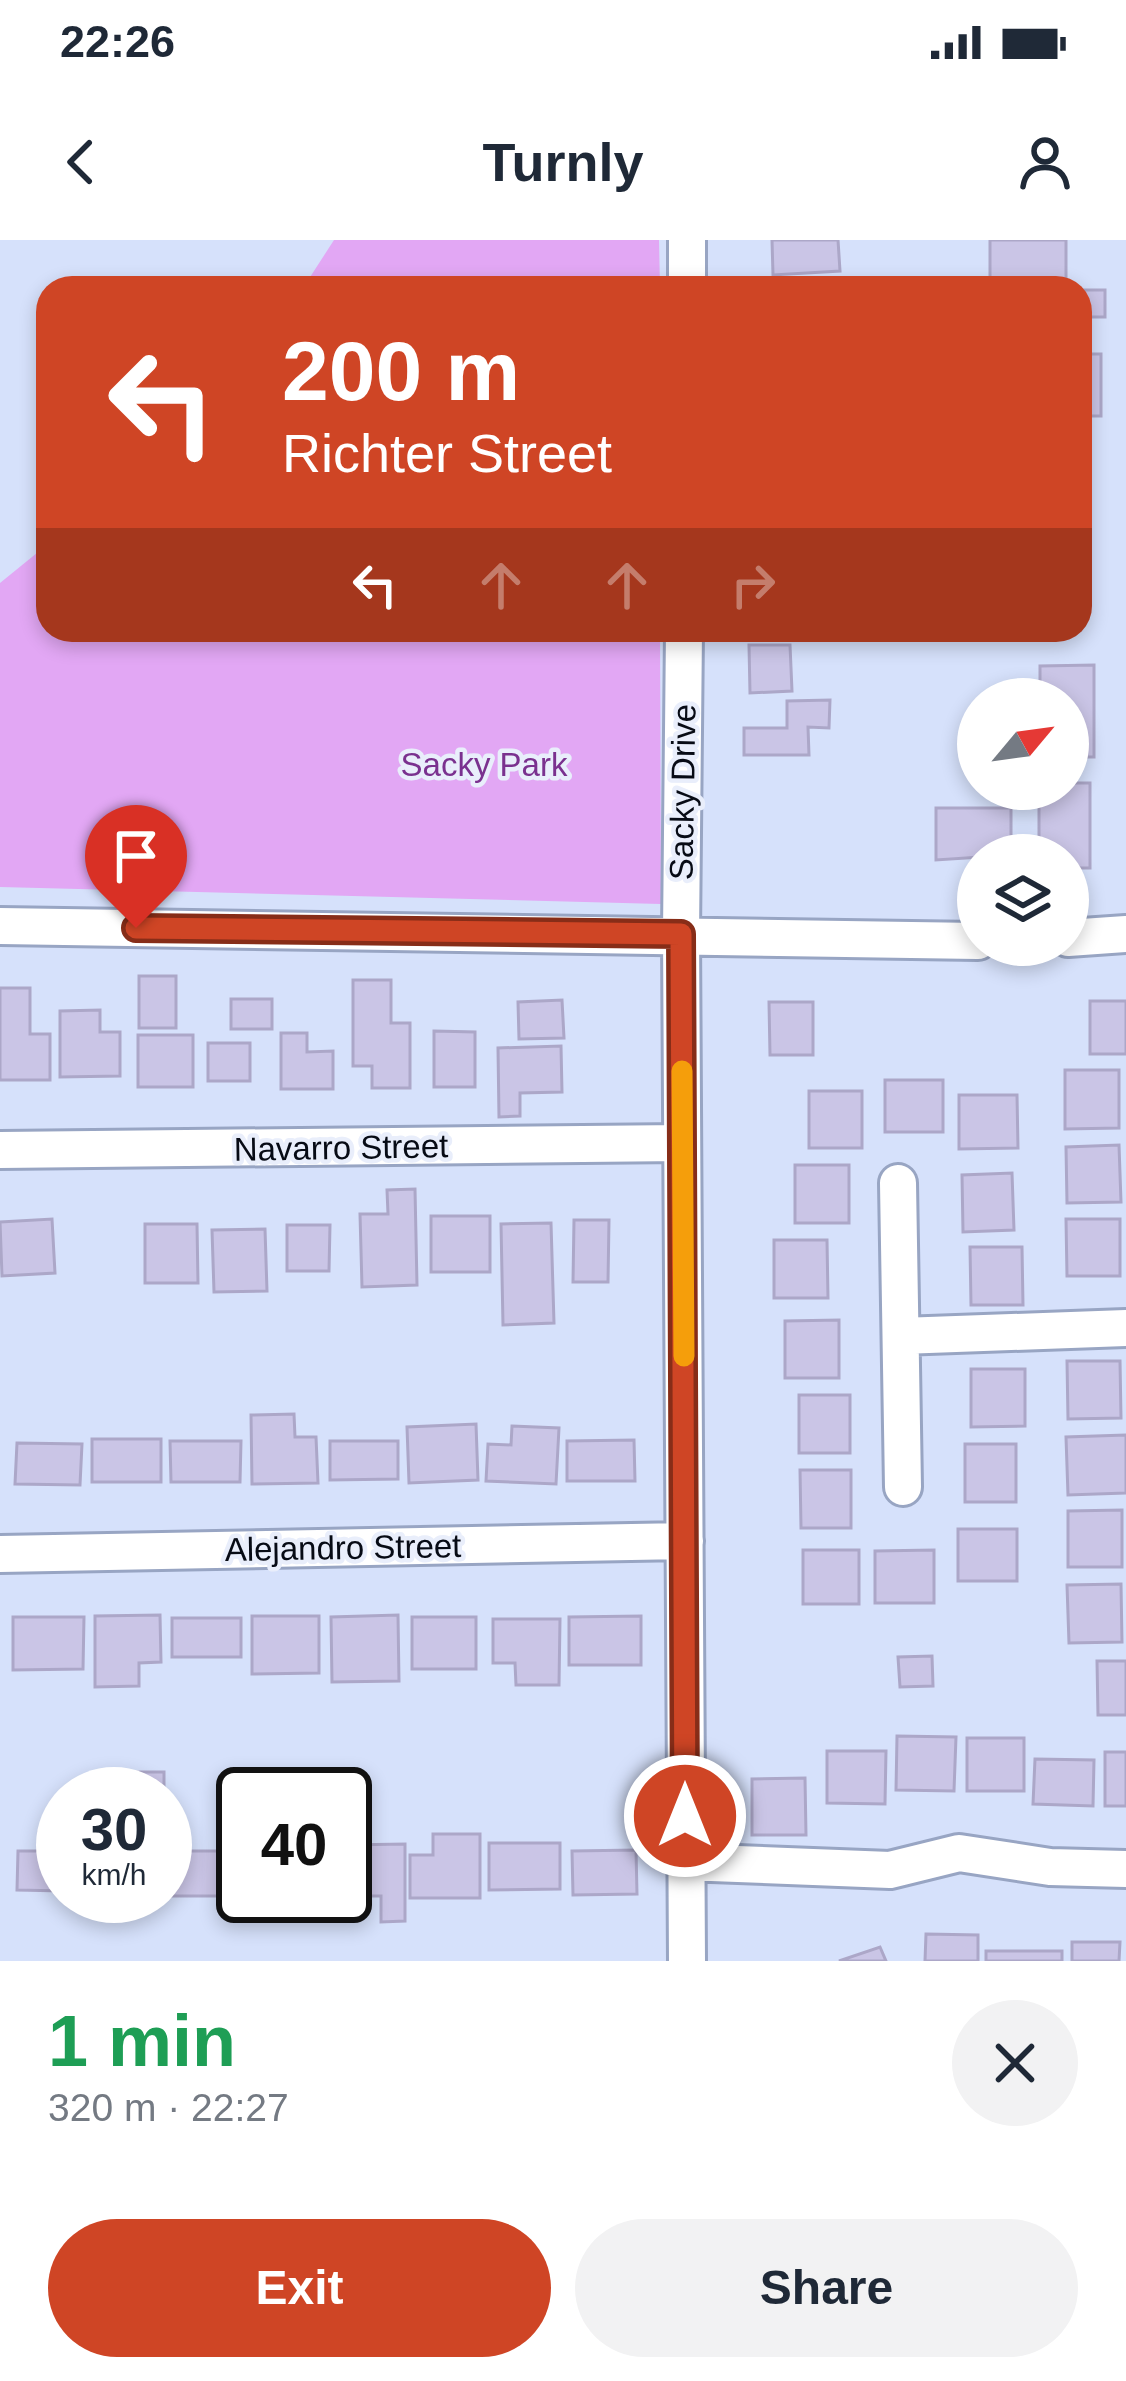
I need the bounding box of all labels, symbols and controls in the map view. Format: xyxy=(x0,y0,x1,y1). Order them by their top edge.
text: 22:26 xyxy=(60,16,175,67)
icon: back xyxy=(48,129,114,195)
icon: person xyxy=(1012,129,1078,195)
text: Turnly xyxy=(483,132,644,192)
icon: left xyxy=(84,324,240,480)
text: 200 m xyxy=(282,324,520,418)
text: Richter Street xyxy=(282,423,612,483)
icon: left xyxy=(342,552,408,618)
icon: ahead xyxy=(468,552,534,618)
icon: ahead xyxy=(594,552,660,618)
icon: right xyxy=(720,552,786,618)
north arrow xyxy=(957,678,1089,810)
map controls xyxy=(957,678,1089,966)
street label: Sacky Drive xyxy=(662,704,703,880)
park label: Sacky Park xyxy=(401,746,568,783)
pin xyxy=(85,805,187,928)
icon: arrive xyxy=(103,823,169,889)
button: layers xyxy=(957,834,1089,966)
street label: Navarro Street xyxy=(233,1127,449,1168)
street label: Alejandro Street xyxy=(224,1527,462,1568)
position arrow xyxy=(622,1753,748,1879)
speed limit sign: 40 xyxy=(216,1767,372,1923)
text: 30 xyxy=(81,1796,147,1863)
text: km/h xyxy=(81,1858,147,1891)
button: close xyxy=(952,2000,1078,2126)
text: 1 min xyxy=(48,2001,236,2081)
text: 320 m · 22:27 xyxy=(48,2086,289,2129)
button: Exit xyxy=(48,2219,551,2357)
button: Share xyxy=(575,2219,1078,2357)

